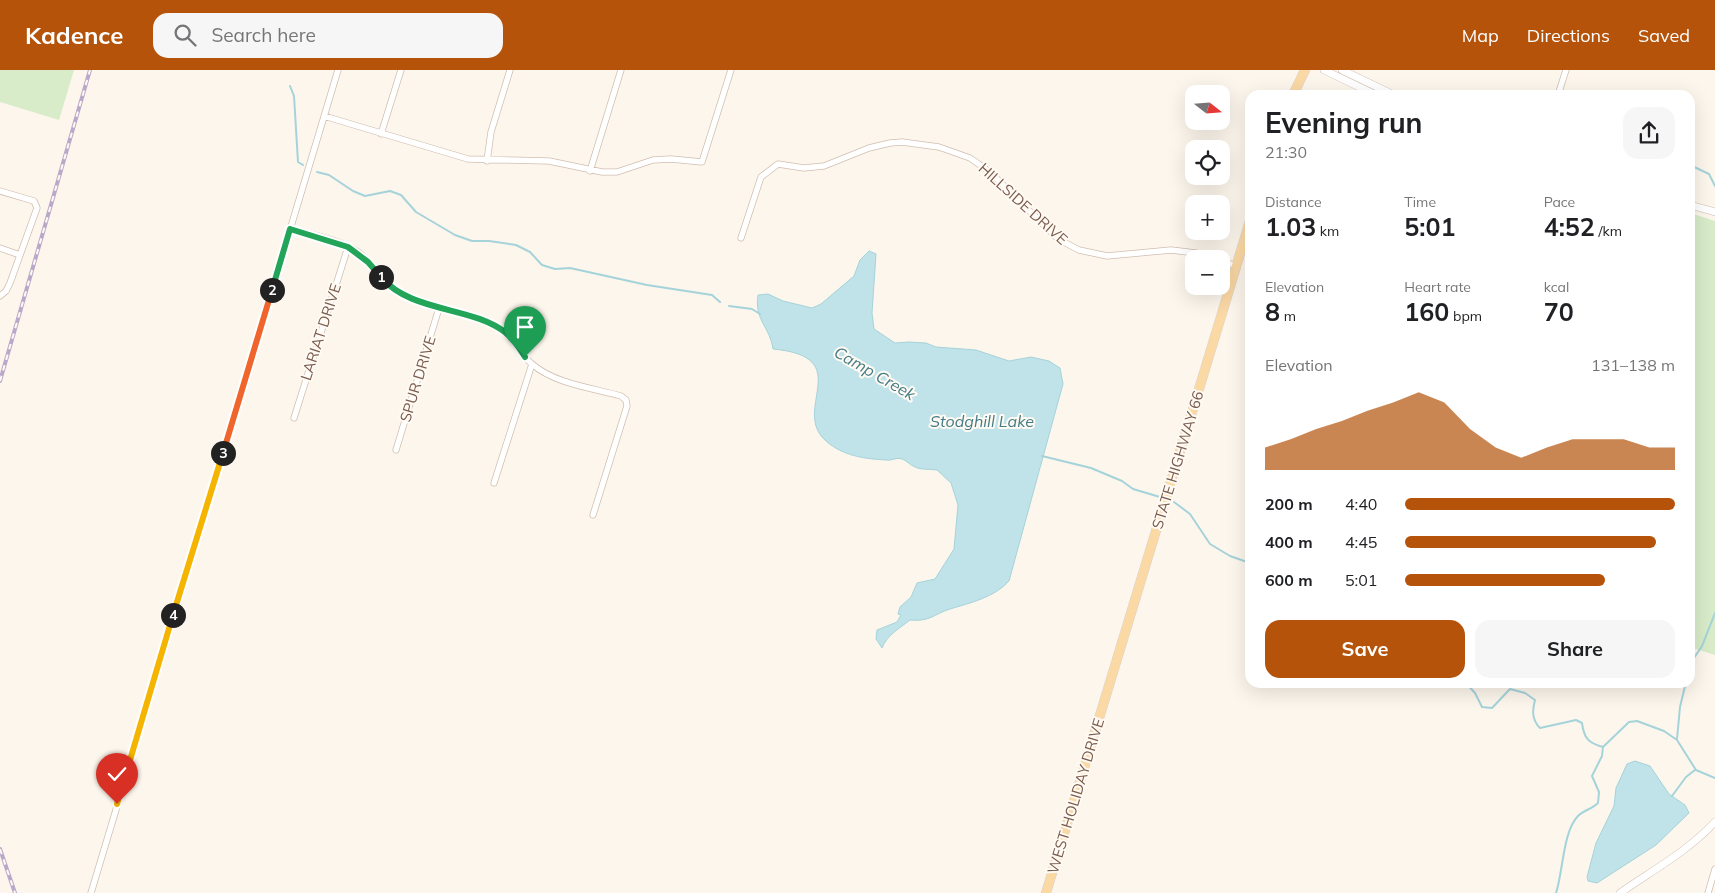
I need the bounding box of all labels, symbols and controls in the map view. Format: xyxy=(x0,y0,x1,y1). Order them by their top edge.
search box xyxy=(153,13,503,58)
text: Kadence xyxy=(25,20,123,50)
icon: search xyxy=(171,21,199,49)
text: Search here xyxy=(211,23,316,47)
text: Map xyxy=(1462,24,1499,47)
text: Directions xyxy=(1527,24,1610,47)
text: Saved xyxy=(1638,24,1690,47)
north arrow xyxy=(1185,85,1230,130)
map controls xyxy=(1185,85,1230,295)
text: Evening run xyxy=(1265,105,1422,140)
button: share xyxy=(1623,107,1675,159)
button: locate xyxy=(1185,140,1230,185)
text: 21:30 xyxy=(1265,142,1307,162)
street label: HILLSIDE DRIVE xyxy=(975,159,1072,249)
text: Distance xyxy=(1265,193,1322,211)
text: Time xyxy=(1404,193,1436,211)
text: Pace xyxy=(1544,193,1575,211)
button: + xyxy=(1185,195,1230,240)
text: 1.03 xyxy=(1265,211,1316,242)
text: 5:01 xyxy=(1404,211,1456,242)
text: 4:52 xyxy=(1544,211,1595,242)
text: km xyxy=(1316,222,1339,240)
text: /km xyxy=(1595,222,1622,240)
button: − xyxy=(1185,250,1230,295)
pin: 1 xyxy=(368,264,394,290)
text: 1 xyxy=(377,268,386,286)
pin: 2 xyxy=(260,278,284,302)
text: Elevation xyxy=(1265,278,1324,296)
text: Heart rate xyxy=(1404,278,1471,296)
text: kcal xyxy=(1544,278,1569,296)
text: 2 xyxy=(268,281,277,299)
street label: LARIAT DRIVE xyxy=(296,281,345,383)
text: 8 xyxy=(1265,296,1280,327)
text: 160 xyxy=(1404,296,1449,327)
text: 70 xyxy=(1544,296,1574,327)
pin xyxy=(504,306,546,357)
text: m xyxy=(1280,307,1296,325)
text: bpm xyxy=(1449,307,1482,325)
icon: arrive xyxy=(511,313,539,341)
street label: SPUR DRIVE xyxy=(395,333,440,424)
water label: Camp Creek xyxy=(831,342,920,405)
text: Elevation xyxy=(1265,355,1333,375)
text: 131–138 m xyxy=(1591,355,1675,375)
street label: STATE HIGHWAY 66 xyxy=(1147,388,1208,531)
water label: Stodghill Lake xyxy=(930,411,1034,431)
pin: 3 xyxy=(210,440,236,466)
text: 3 xyxy=(219,444,228,462)
text: 200 m xyxy=(1265,494,1313,514)
text: 4:40 xyxy=(1345,494,1377,514)
text: 400 m xyxy=(1265,532,1313,552)
text: 4:45 xyxy=(1345,532,1377,552)
text: 600 m xyxy=(1265,570,1313,590)
text: 5:01 xyxy=(1345,570,1377,590)
pin: 4 xyxy=(160,602,186,628)
text: 4 xyxy=(169,606,178,624)
button: Save xyxy=(1265,620,1465,678)
button: Share xyxy=(1475,620,1675,678)
street label: WEST HOLIDAY DRIVE xyxy=(1043,716,1108,876)
pin xyxy=(96,753,138,804)
icon: check xyxy=(103,760,131,788)

